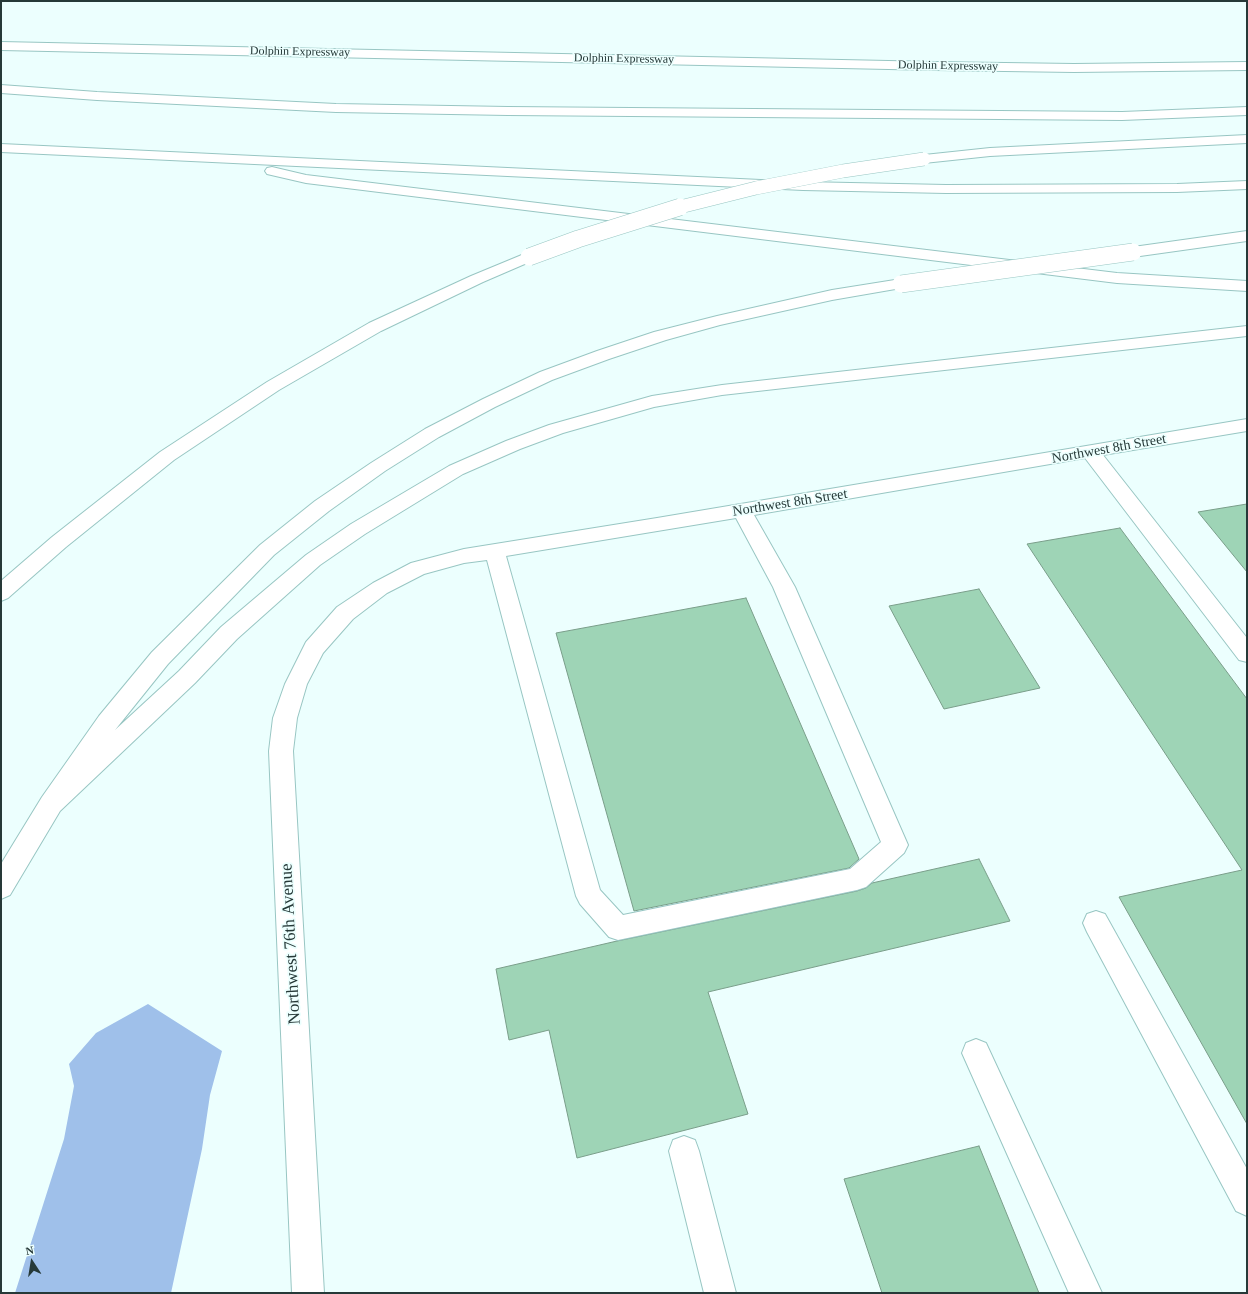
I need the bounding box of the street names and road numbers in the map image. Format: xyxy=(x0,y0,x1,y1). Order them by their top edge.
street label: Dolphin Expressway xyxy=(250,44,350,60)
street label: Dolphin Expressway xyxy=(574,51,674,67)
street label: Dolphin Expressway xyxy=(898,58,998,74)
street label: Northwest 8th Street xyxy=(1050,431,1168,467)
street label: Northwest 8th Street xyxy=(731,486,849,520)
street label: Northwest 76th Avenue xyxy=(277,863,305,1025)

